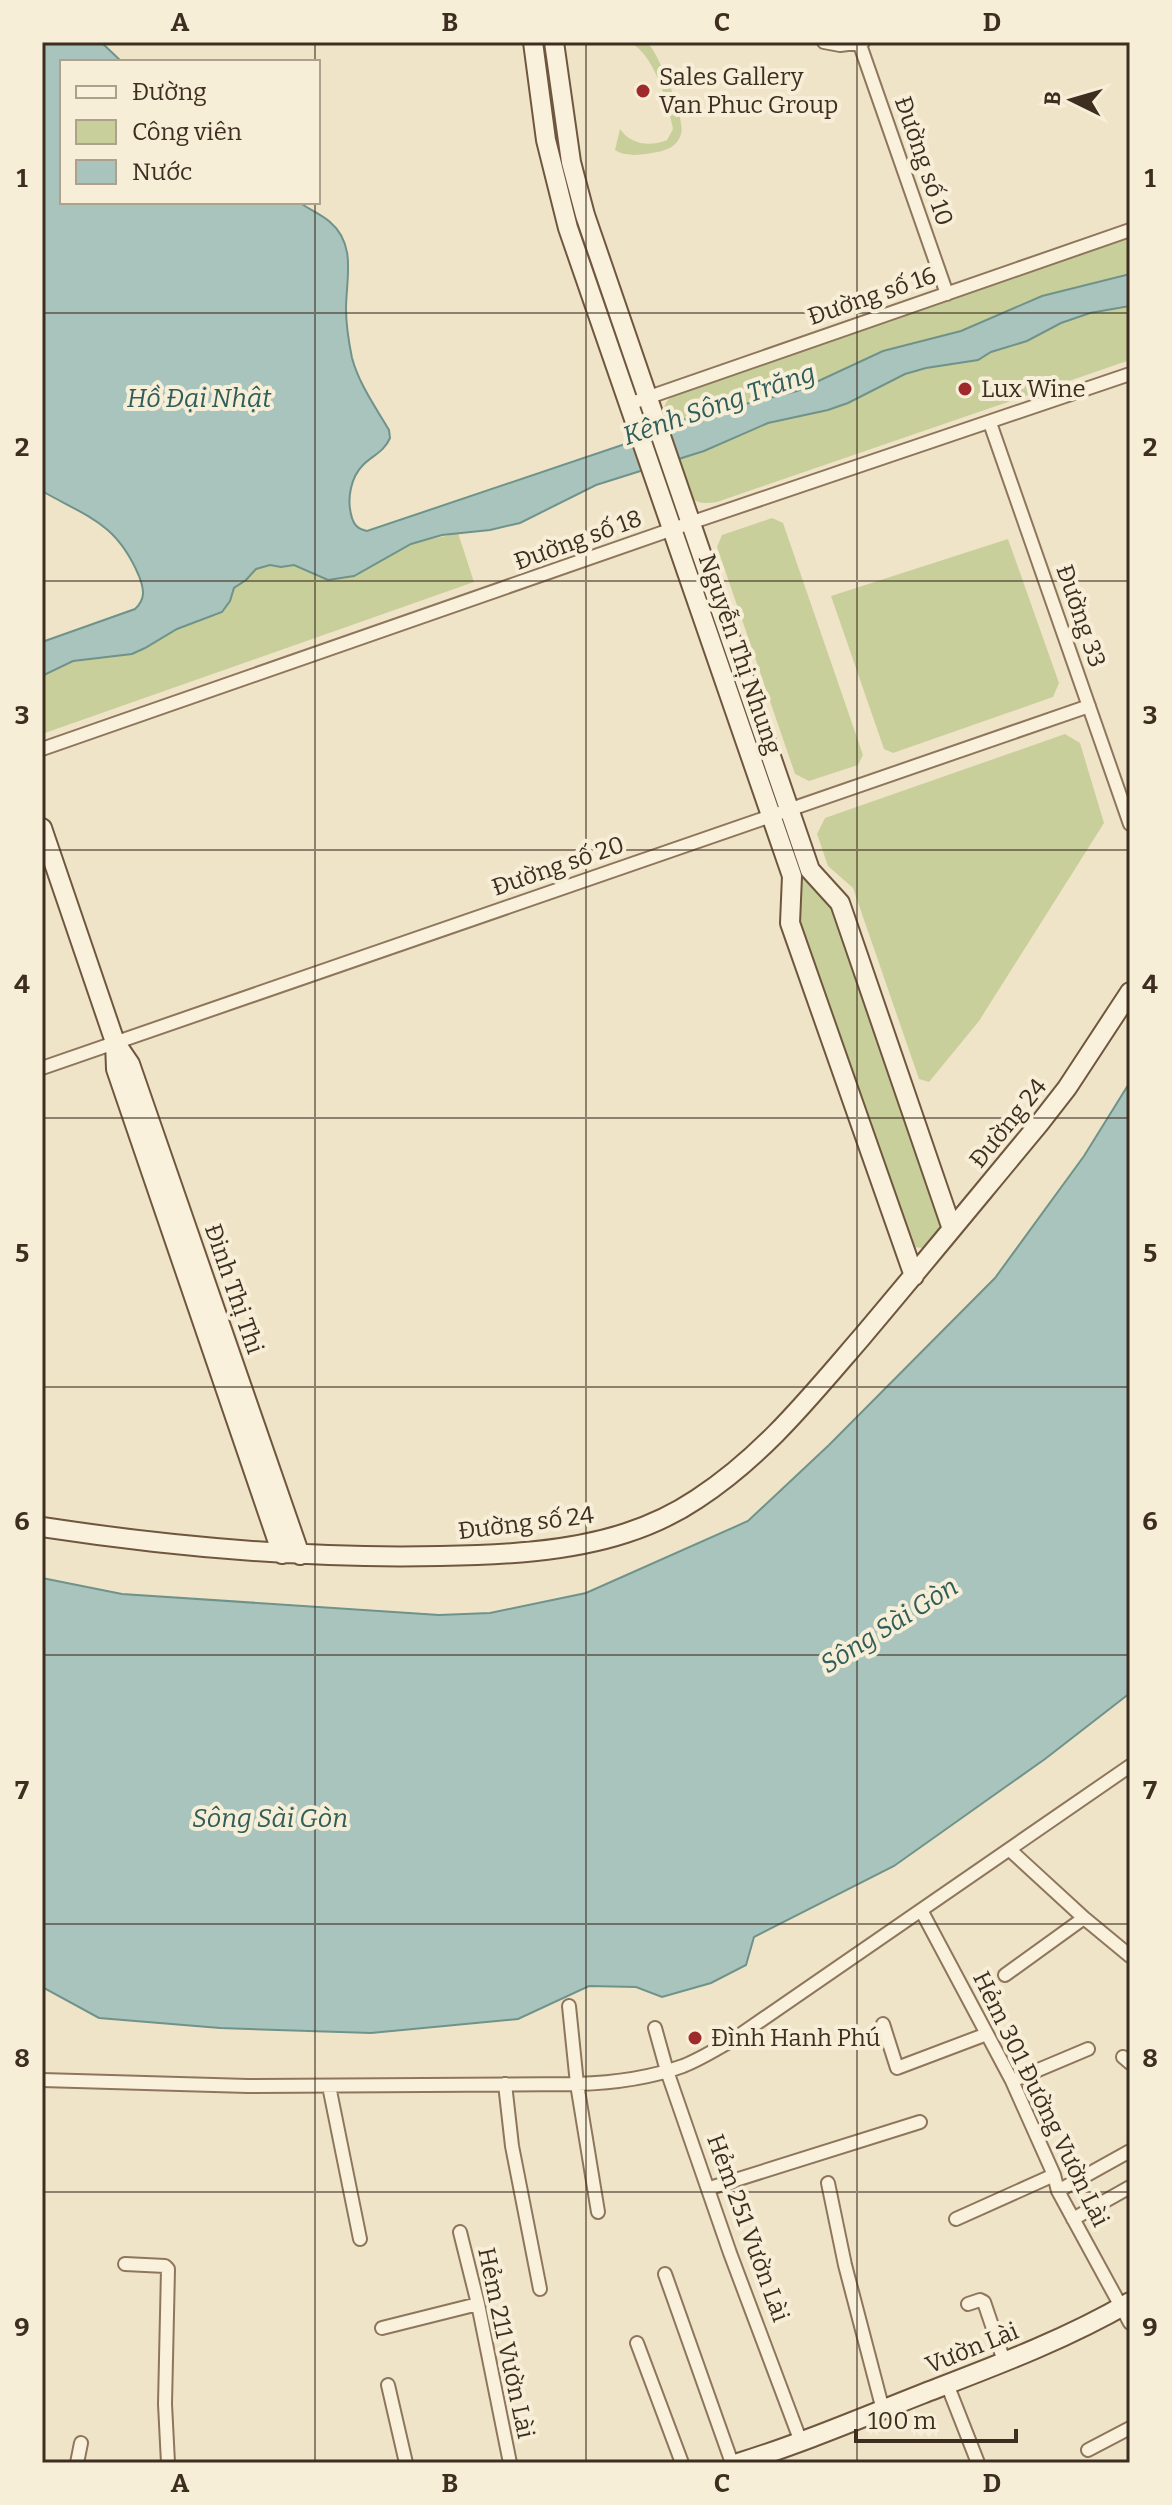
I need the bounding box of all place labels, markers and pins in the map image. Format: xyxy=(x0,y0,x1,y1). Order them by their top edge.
place label: Sales Gallery Van Phuc Group xyxy=(659,63,838,119)
marker: Sales Gallery Van Phuc Group xyxy=(634,82,652,100)
place label: Lux Wine xyxy=(981,375,1086,403)
marker: Lux Wine xyxy=(956,380,974,398)
place label: Đình Hanh Phú xyxy=(711,2024,881,2052)
marker: Đình Hanh Phú xyxy=(686,2029,704,2047)

